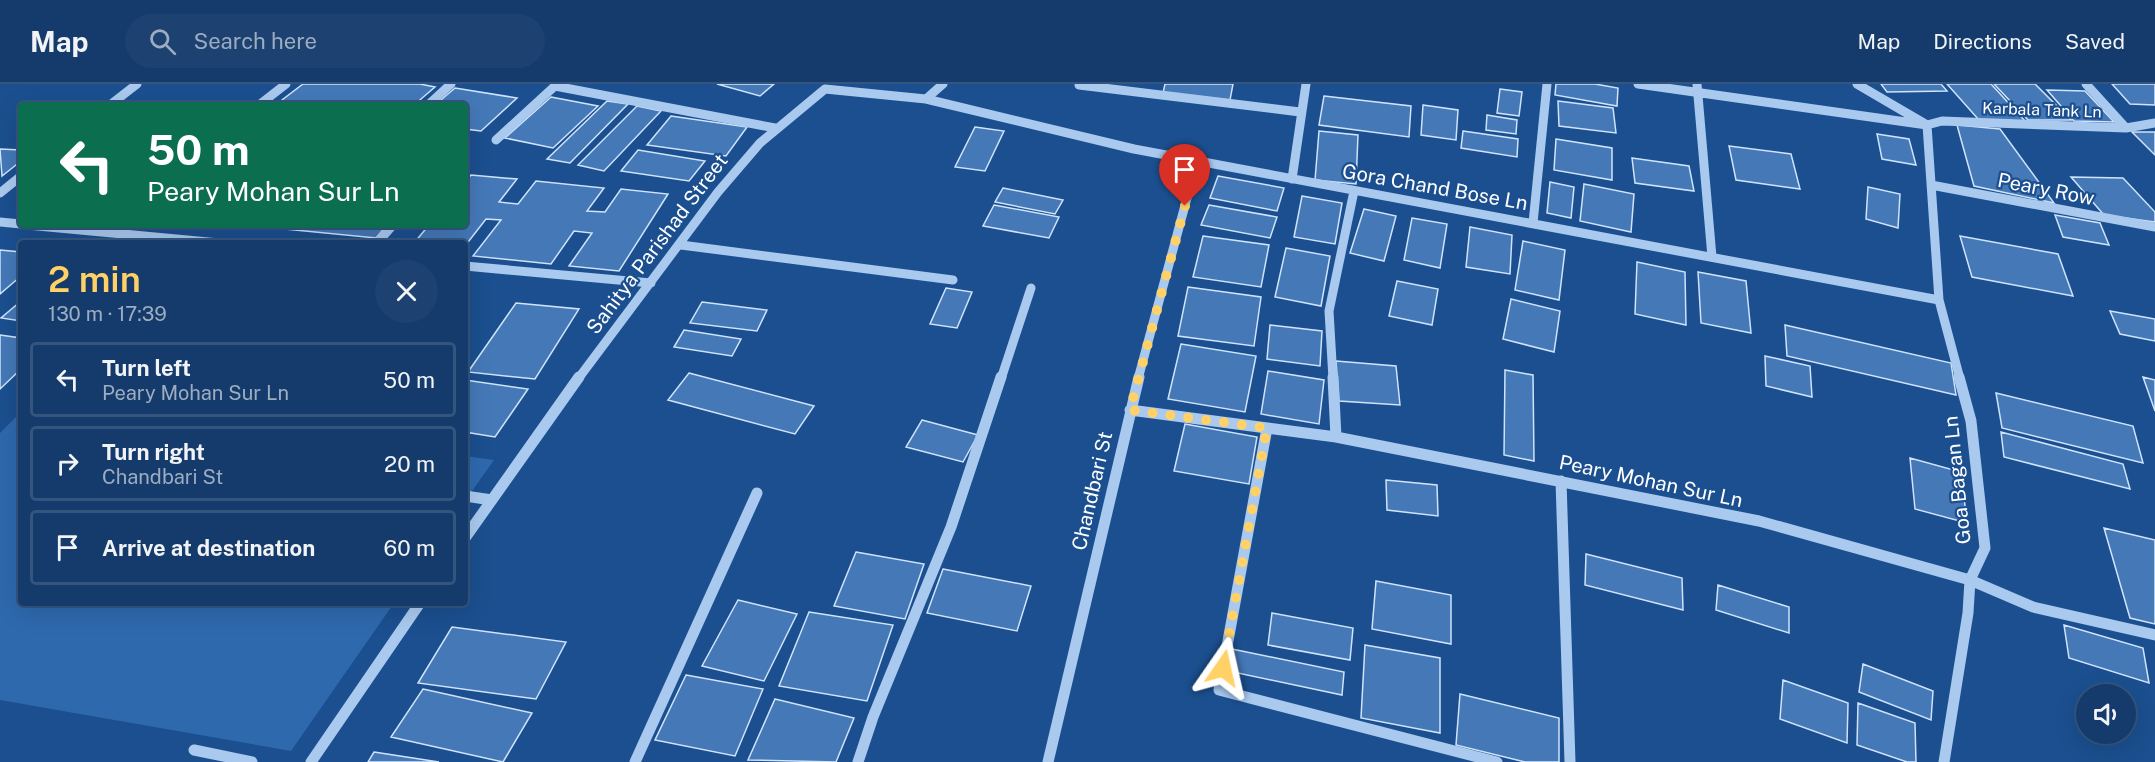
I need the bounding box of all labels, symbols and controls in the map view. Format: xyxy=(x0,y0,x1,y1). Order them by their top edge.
search box xyxy=(125,14,545,68)
text: Map xyxy=(30,25,89,58)
icon: search xyxy=(146,25,179,58)
text: Search here xyxy=(194,28,317,54)
text: Map xyxy=(1858,29,1900,54)
text: Directions xyxy=(1933,29,2032,54)
text: Saved xyxy=(2065,29,2125,54)
street label: Karbala Tank Ln xyxy=(1982,98,2102,122)
text: 50 m xyxy=(147,125,250,174)
icon: left xyxy=(48,126,126,204)
pin xyxy=(1159,144,1210,206)
street label: Sahitya Parishad Street xyxy=(581,149,733,339)
icon: arrive xyxy=(1168,153,1201,186)
street label: Gora Chand Bose Ln xyxy=(1340,159,1530,215)
street label: Peary Row xyxy=(1995,168,2097,210)
text: Peary Mohan Sur Ln xyxy=(147,175,400,207)
text: 2 min xyxy=(48,258,141,300)
button: close xyxy=(375,260,438,323)
text: 130 m · 17:39 xyxy=(48,302,167,326)
text: Turn left xyxy=(102,355,191,381)
icon: left xyxy=(51,363,84,396)
text: 50 m xyxy=(383,367,435,393)
text: Peary Mohan Sur Ln xyxy=(102,381,289,405)
street label: Goa Bagan Ln xyxy=(1938,415,1976,545)
street label: Chandbari St xyxy=(1067,429,1117,553)
text: Turn right xyxy=(102,439,205,465)
icon: right xyxy=(51,447,84,480)
street label: Peary Mohan Sur Ln xyxy=(1557,450,1745,512)
text: 20 m xyxy=(384,451,435,477)
text: Chandbari St xyxy=(102,465,223,489)
icon: arrive xyxy=(51,531,84,564)
text: Arrive at destination xyxy=(102,535,315,561)
text: 60 m xyxy=(384,535,435,561)
position arrow xyxy=(1191,636,1255,700)
map controls xyxy=(2076,684,2136,744)
button: sound xyxy=(2076,684,2136,744)

